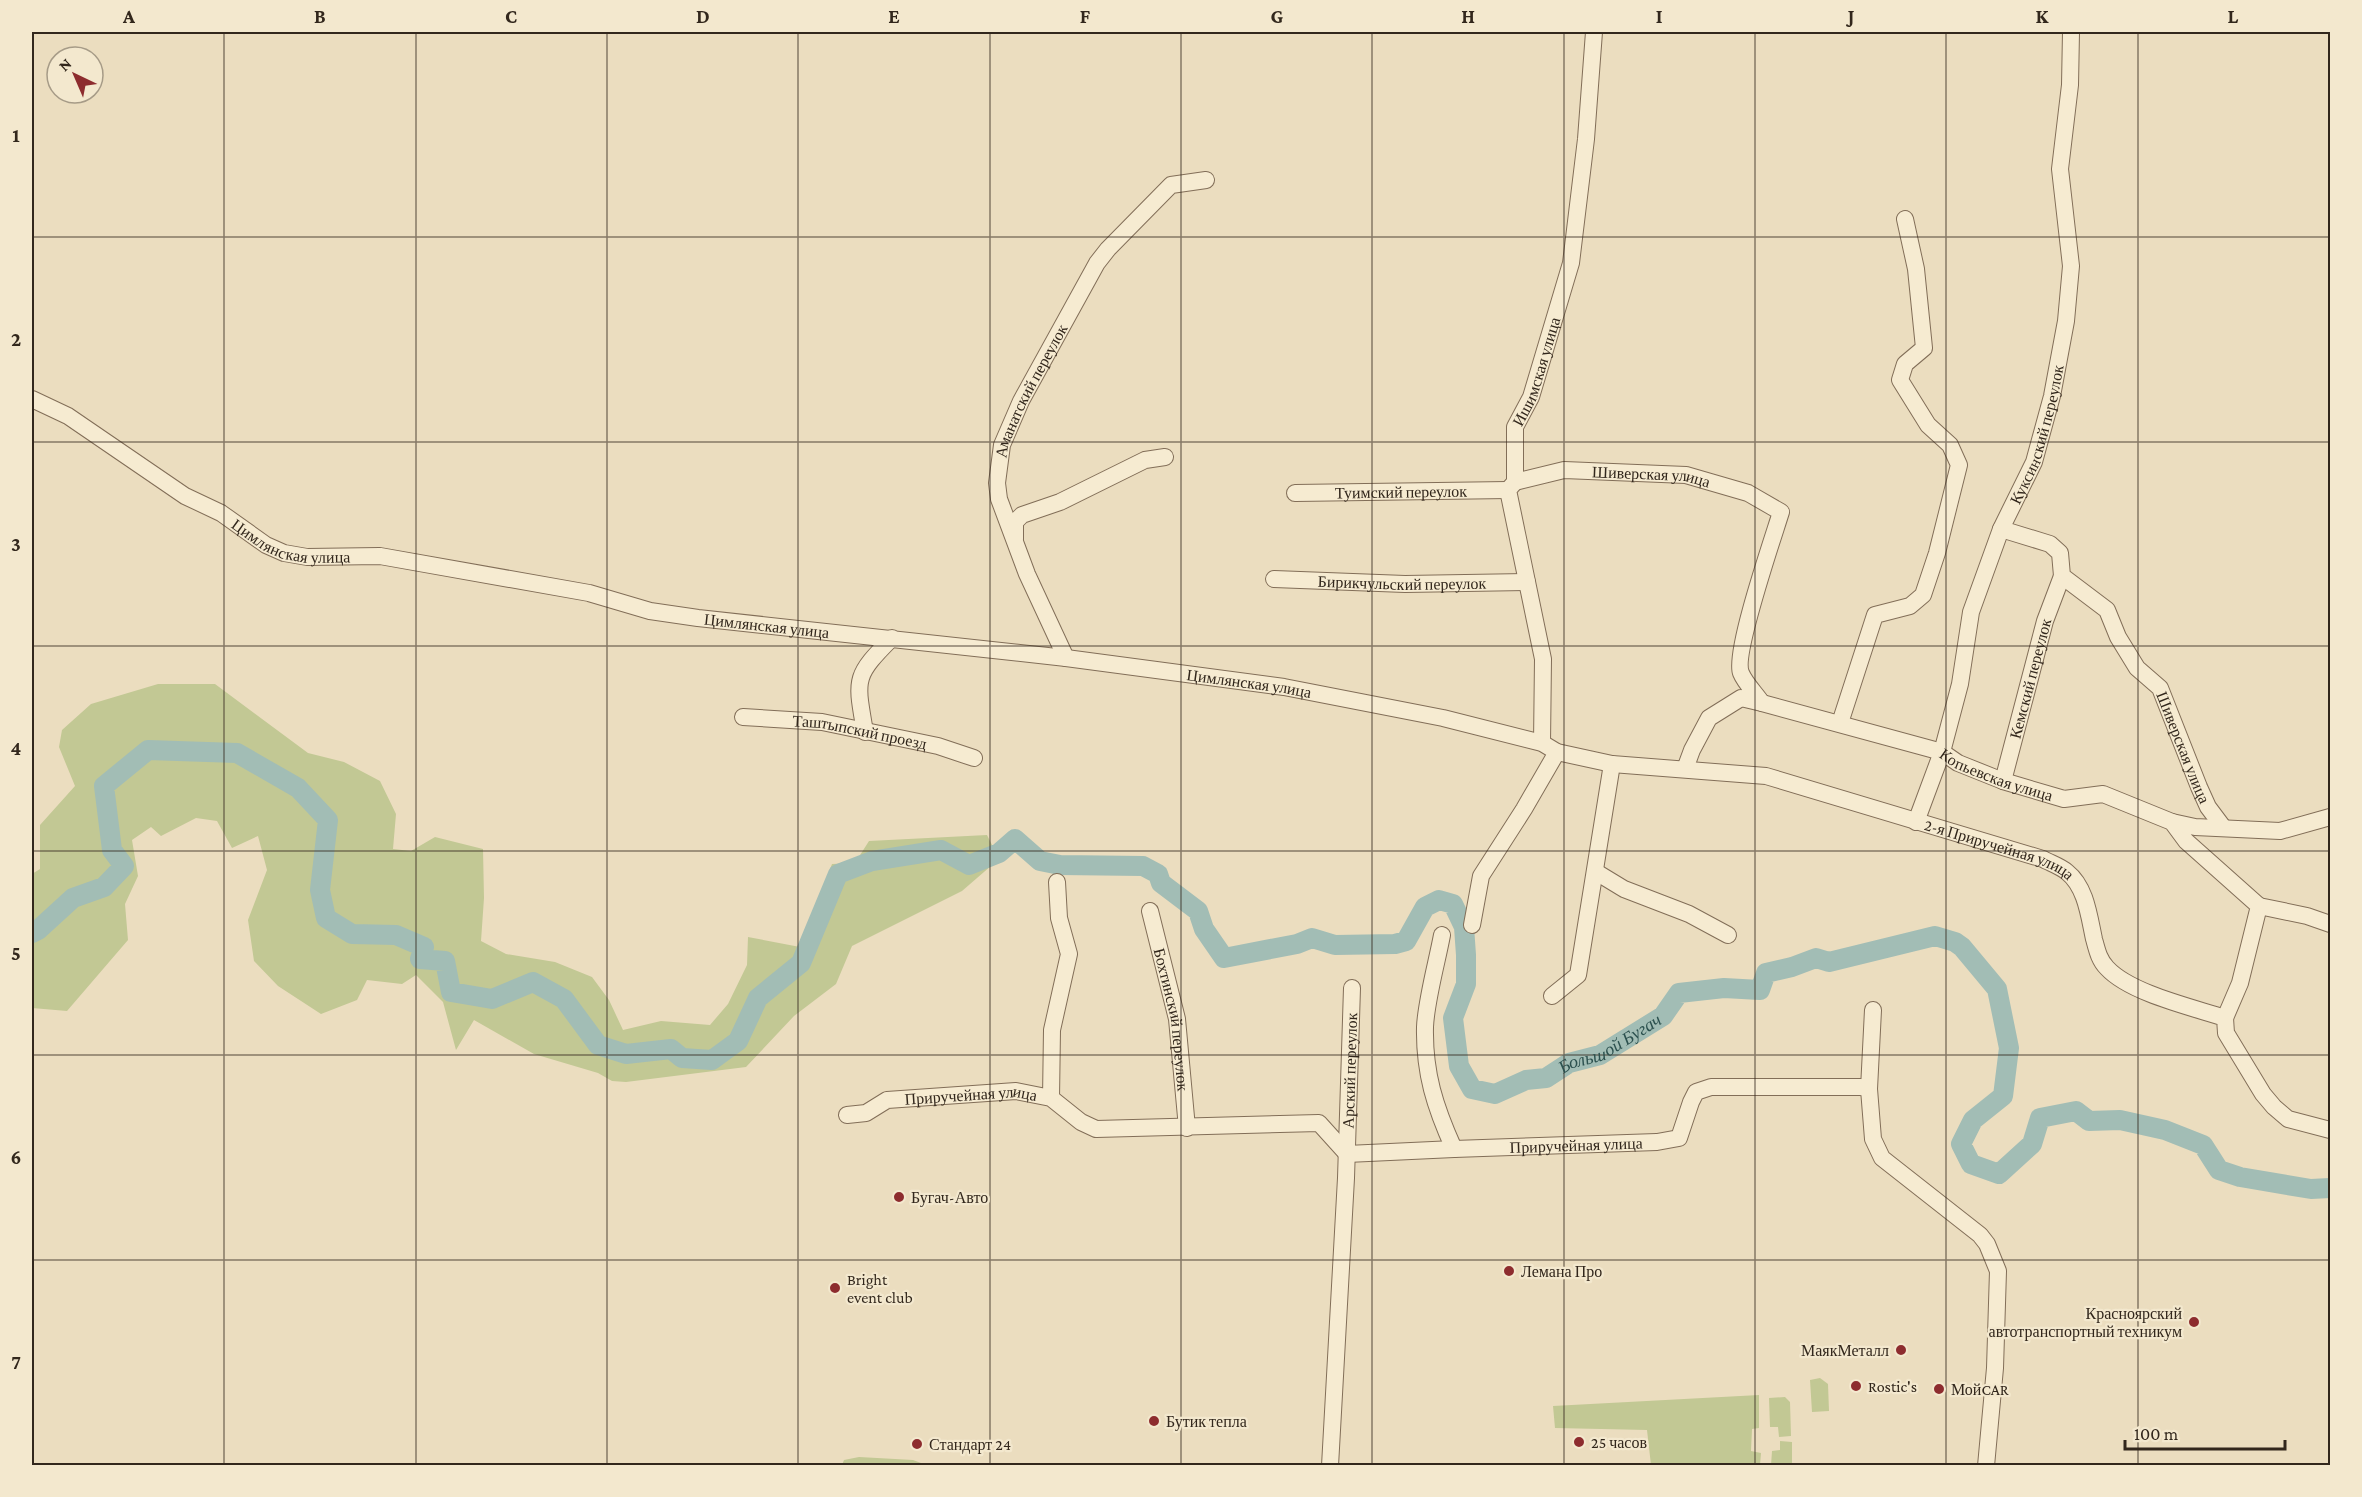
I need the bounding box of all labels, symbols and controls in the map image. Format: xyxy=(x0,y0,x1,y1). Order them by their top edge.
text: A xyxy=(122,5,136,27)
text: B xyxy=(314,5,326,27)
text: C xyxy=(505,5,517,27)
text: D xyxy=(696,5,710,27)
text: E xyxy=(888,5,900,27)
text: F xyxy=(1080,5,1091,27)
text: G xyxy=(1271,5,1284,27)
text: H xyxy=(1461,5,1475,27)
text: I xyxy=(1656,5,1663,27)
text: J xyxy=(1846,5,1855,27)
text: K xyxy=(2036,5,2050,27)
text: L xyxy=(2228,5,2239,27)
north arrow xyxy=(45,45,105,105)
text: N xyxy=(55,55,75,74)
text: 1 xyxy=(12,124,20,146)
street label: Ишимская улица xyxy=(1509,315,1563,429)
street label: Аманатский переулок xyxy=(992,321,1071,459)
text: 2 xyxy=(11,328,21,350)
street label: Куксинский переулок xyxy=(2007,363,2067,507)
street label: Шиверская улица xyxy=(1592,463,1712,491)
street label: Туимский переулок xyxy=(1335,483,1467,502)
street label: Цимлянская улица xyxy=(228,516,350,567)
text: 3 xyxy=(11,533,21,555)
street label: Бирикчульский переулок xyxy=(1317,573,1487,593)
street label: Цимлянская улица xyxy=(703,611,830,641)
street label: Кемский переулок xyxy=(2006,616,2054,741)
street label: Цимлянская улица xyxy=(1186,666,1313,701)
street label: Шиверская улица xyxy=(2153,689,2213,806)
street label: Таштыпский проезд xyxy=(792,712,928,753)
text: 4 xyxy=(11,737,22,759)
street label: Копьевская улица xyxy=(1936,745,2055,804)
street label: 2-я Приручейная улица xyxy=(1923,816,2077,883)
text: 5 xyxy=(11,942,21,964)
street label: Бохтинский переулок xyxy=(1151,946,1192,1092)
water label: Большой Бугач xyxy=(1554,1010,1665,1078)
street label: Арский переулок xyxy=(1340,1012,1360,1129)
street label: Приручейная улица xyxy=(904,1083,1039,1108)
street label: Приручейная улица xyxy=(1509,1134,1643,1157)
text: 6 xyxy=(11,1146,21,1168)
place label: Бугач-Авто xyxy=(911,1189,988,1207)
marker: Бугач-Авто xyxy=(892,1190,906,1204)
place label: Лемана Про xyxy=(1521,1263,1602,1281)
marker: Лемана Про xyxy=(1502,1264,1516,1278)
place label: Bright event club xyxy=(847,1271,913,1306)
marker: Bright event club xyxy=(828,1281,842,1295)
place label: Красноярский автотранспортный техникум xyxy=(1989,1305,2182,1341)
marker: Красноярский автотранспортный техникум xyxy=(2187,1315,2201,1329)
place label: МаякМеталл xyxy=(1801,1342,1889,1359)
marker: МаякМеталл xyxy=(1894,1343,1908,1357)
text: 7 xyxy=(11,1351,21,1373)
place label: Rostic's xyxy=(1868,1378,1917,1395)
marker: Rostic's xyxy=(1849,1379,1863,1393)
place label: МойCAR xyxy=(1951,1381,2009,1398)
marker: МойCAR xyxy=(1932,1382,1946,1396)
place label: Бутик тепла xyxy=(1166,1413,1247,1431)
scale bar xyxy=(2125,1413,2286,1451)
marker: Бутик тепла xyxy=(1147,1414,1161,1428)
text: 100 m xyxy=(2134,1424,2179,1444)
place label: 25 часов xyxy=(1591,1434,1647,1451)
marker: 25 часов xyxy=(1572,1435,1586,1449)
place label: Стандарт 24 xyxy=(929,1436,1011,1454)
marker: Стандарт 24 xyxy=(910,1437,924,1451)

